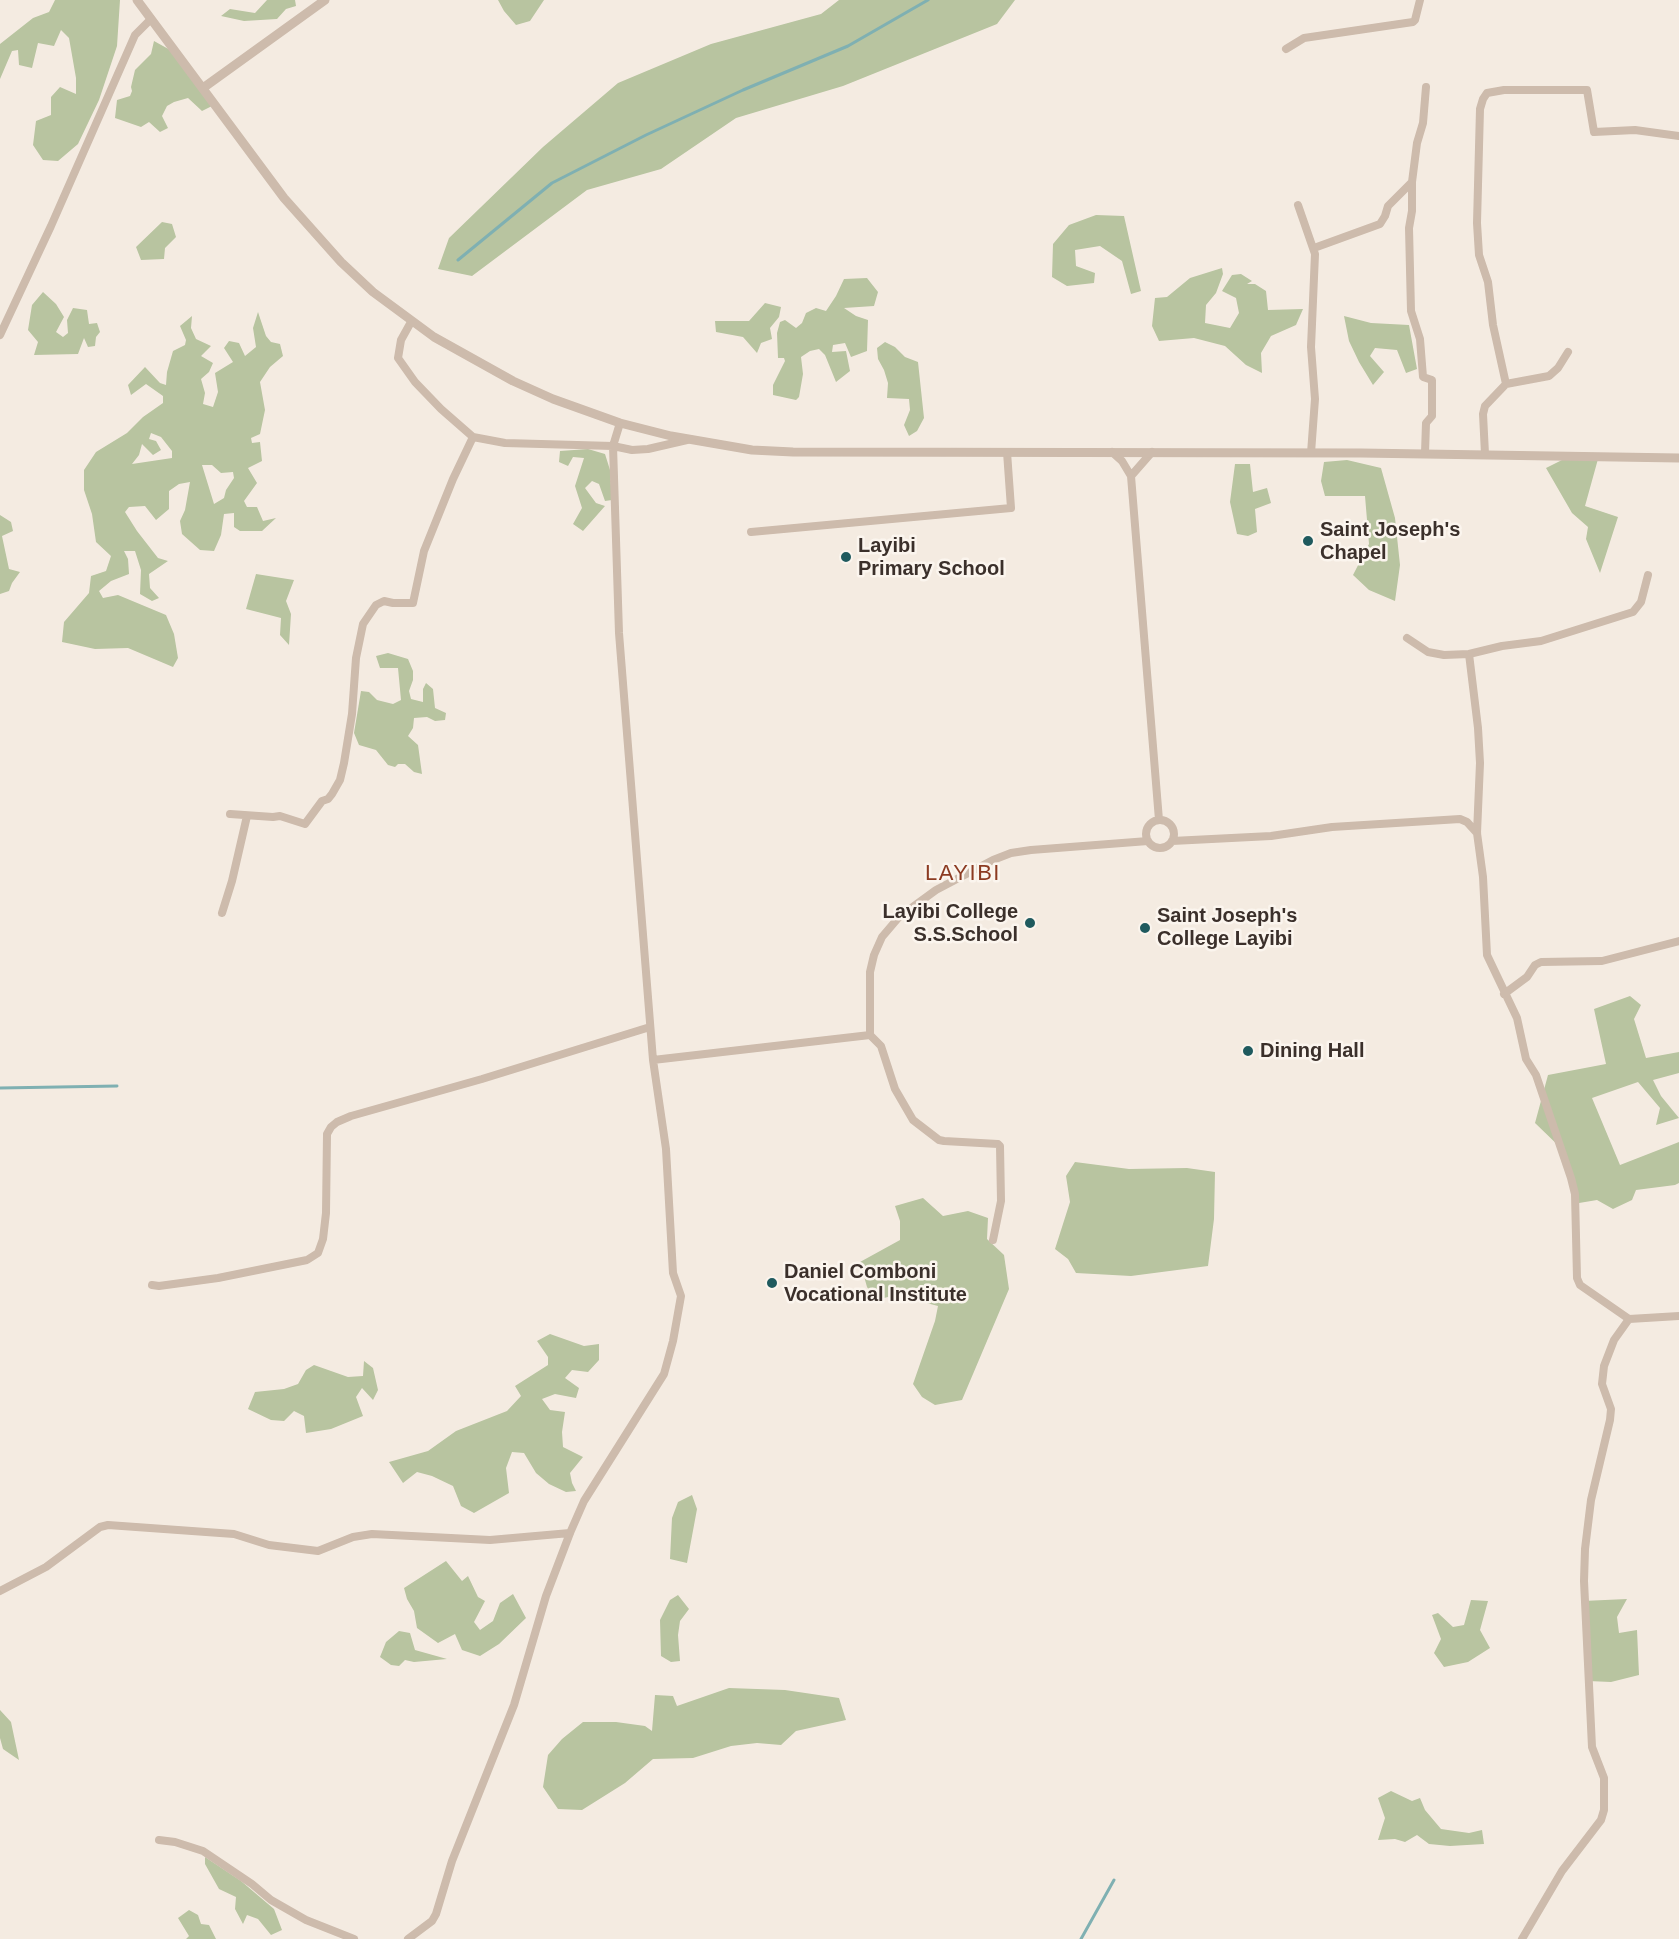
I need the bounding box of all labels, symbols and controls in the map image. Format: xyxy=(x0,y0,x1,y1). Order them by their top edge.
place label: Saint Joseph's Chapel xyxy=(1320,518,1460,565)
place label: Layibi Primary School xyxy=(858,534,1005,581)
marker: Saint Joseph's Chapel xyxy=(1301,534,1315,548)
marker: Layibi Primary School xyxy=(839,550,853,564)
district label: LAYIBI xyxy=(925,861,1001,887)
place label: Layibi College S.S.School xyxy=(882,900,1018,947)
place label: Saint Joseph's College Layibi xyxy=(1157,904,1297,951)
marker: Layibi College S.S.School xyxy=(1023,916,1037,930)
marker: Saint Joseph's College Layibi xyxy=(1138,921,1152,935)
place label: Dining Hall xyxy=(1260,1039,1364,1063)
marker: Dining Hall xyxy=(1241,1044,1255,1058)
place label: Daniel Comboni Vocational Institute xyxy=(784,1260,967,1307)
marker: Daniel Comboni Vocational Institute xyxy=(765,1276,779,1290)

